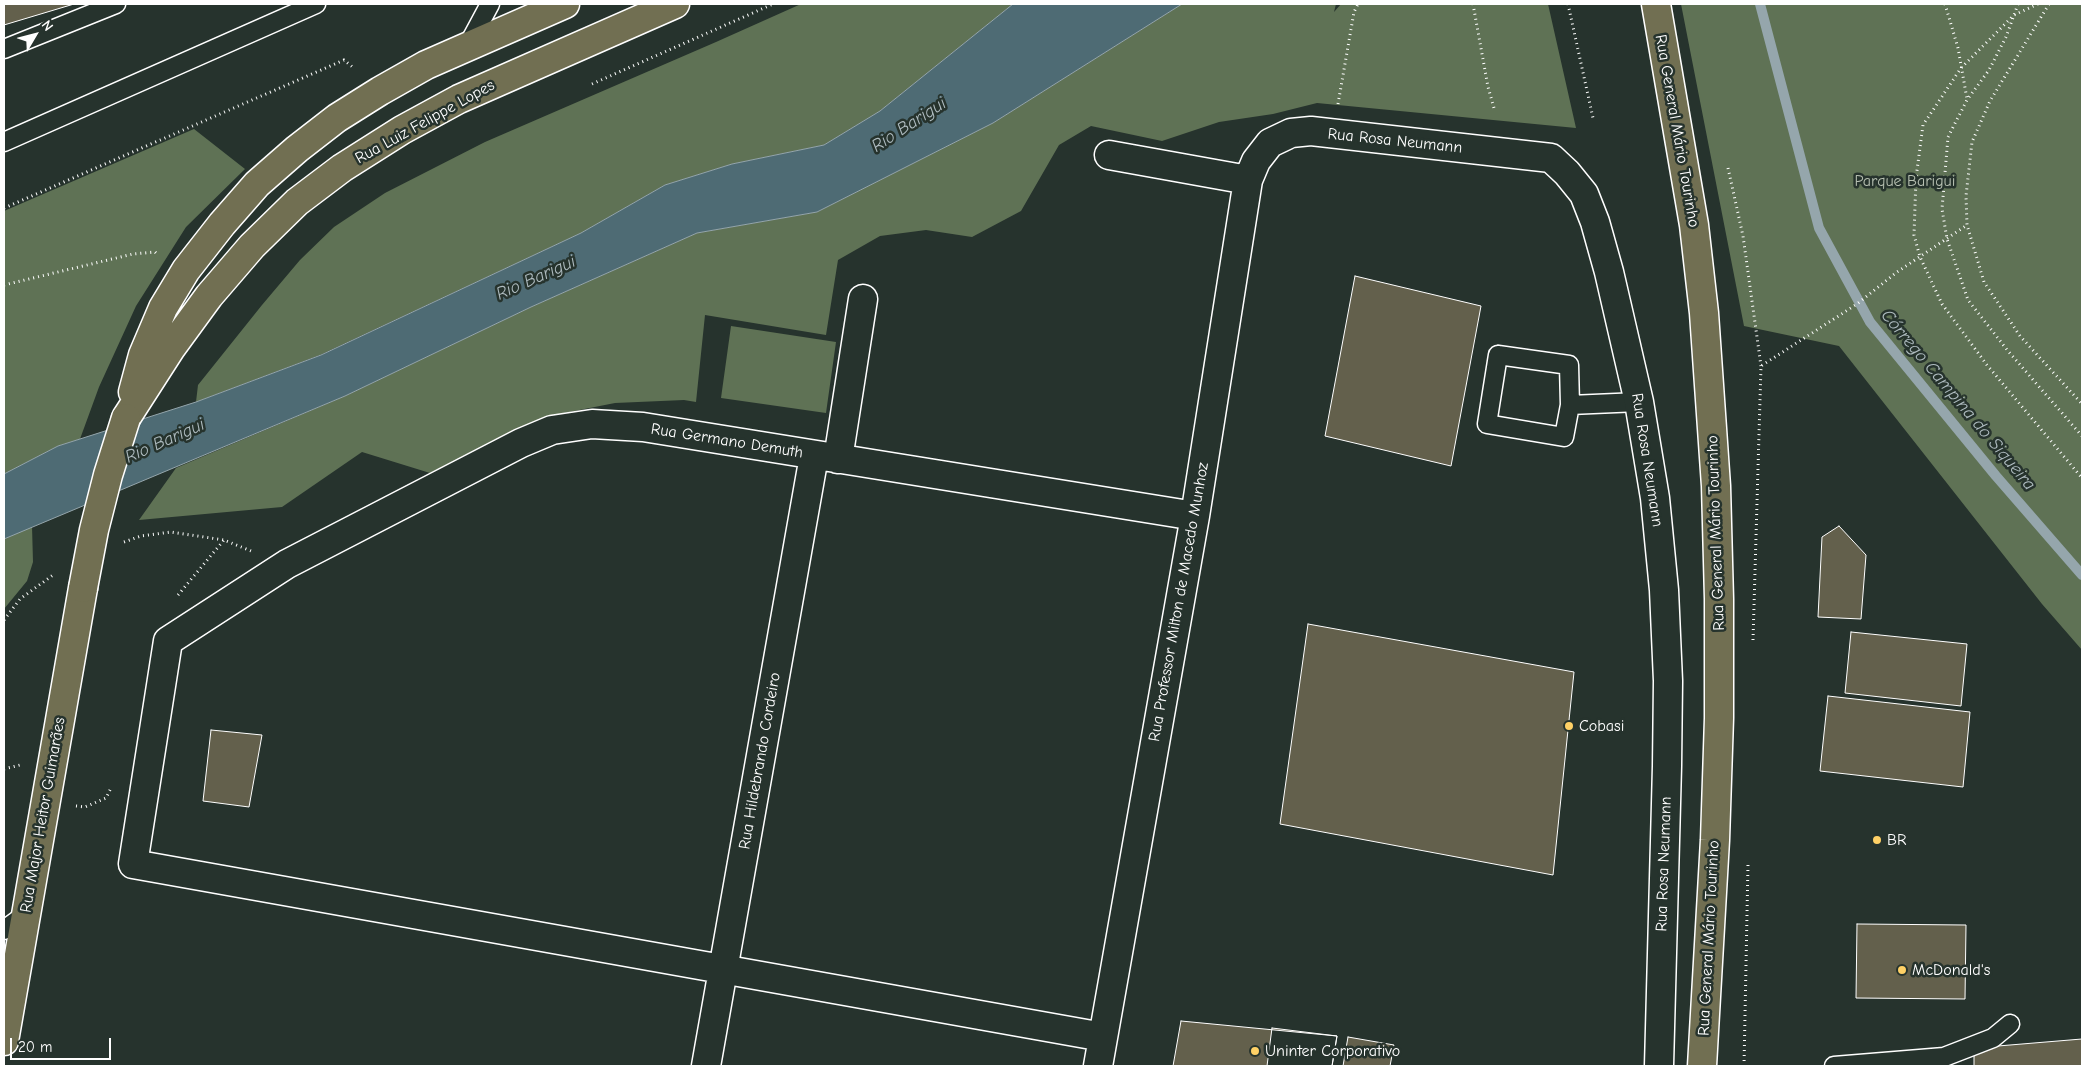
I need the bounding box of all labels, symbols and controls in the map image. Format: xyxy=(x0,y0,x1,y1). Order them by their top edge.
north arrow xyxy=(10,10,60,60)
text: N xyxy=(38,17,57,34)
street label: Rua General Mário Tourinho xyxy=(1651,33,1703,229)
street label: Rua Luiz Felippe Lopes xyxy=(352,76,498,168)
water label: Rio Barigui xyxy=(868,93,950,157)
street label: Rua Rosa Neumann xyxy=(1327,124,1463,158)
park label: Parque Barigui xyxy=(1855,171,1955,191)
water label: Rio Barigui xyxy=(493,251,579,305)
water label: Córrego Campina do Siqueira xyxy=(1876,305,2040,495)
street label: Rua Rosa Neumann xyxy=(1627,392,1667,528)
water label: Rio Barigui xyxy=(122,414,208,468)
street label: Rua Germano Demuth xyxy=(649,419,805,463)
street label: Rua General Mário Tourinho xyxy=(1703,435,1729,631)
street label: Rua Professor Milton de Macedo Munhoz xyxy=(1145,461,1213,743)
street label: Rua Hildebrando Cordeiro xyxy=(735,671,785,851)
street label: Rua Major Heitor Guimarães xyxy=(16,716,70,914)
place label: Cobasi xyxy=(1579,716,1624,736)
marker: Cobasi xyxy=(1563,720,1575,732)
street label: Rua Rosa Neumann xyxy=(1652,796,1676,932)
place label: BR xyxy=(1887,830,1906,850)
marker: BR xyxy=(1871,834,1883,846)
street label: Rua General Mário Tourinho xyxy=(1694,840,1724,1036)
place label: McDonald's xyxy=(1912,960,1991,980)
marker: McDonald's xyxy=(1896,964,1908,976)
scale bar xyxy=(12,1028,114,1060)
text: 20 m xyxy=(18,1038,52,1056)
place label: Uninter Corporativo xyxy=(1265,1041,1400,1061)
marker: Uninter Corporativo xyxy=(1249,1045,1261,1057)

